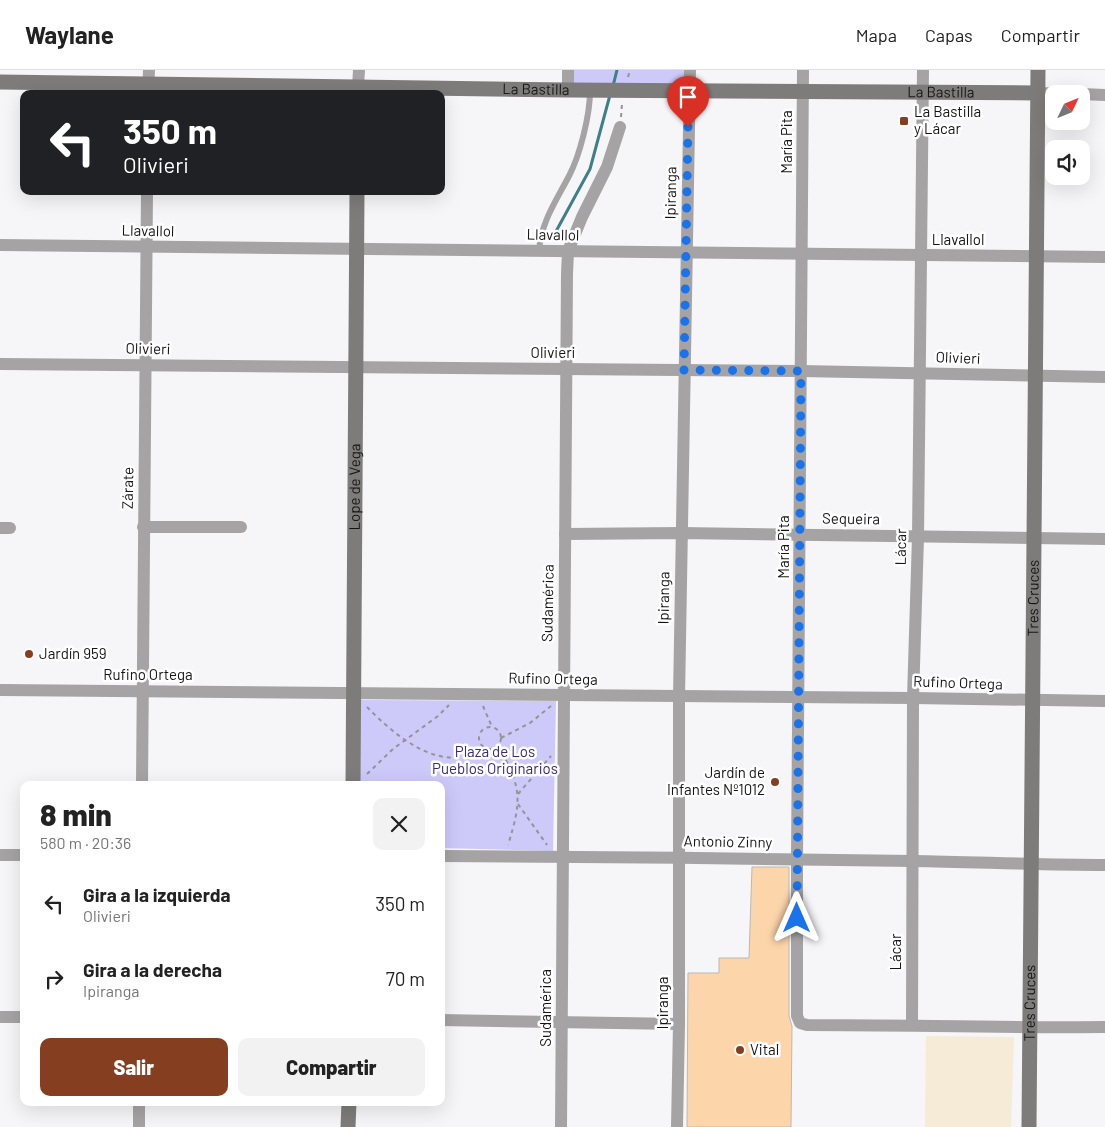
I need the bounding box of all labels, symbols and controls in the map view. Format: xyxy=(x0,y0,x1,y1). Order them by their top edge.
text: Waylane xyxy=(25,20,114,49)
text: Mapa xyxy=(856,24,897,46)
text: Capas xyxy=(925,24,973,46)
text: Compartir xyxy=(1001,24,1080,46)
pin xyxy=(667,76,709,127)
street label: La Bastilla xyxy=(502,79,570,98)
street label: La Bastilla xyxy=(907,82,975,101)
icon: arrive xyxy=(674,83,702,111)
north arrow xyxy=(1045,85,1090,130)
map controls xyxy=(1045,85,1090,185)
place label: La Bastilla y Lácar xyxy=(914,102,981,137)
text: 350 m xyxy=(123,109,217,151)
icon: left xyxy=(40,110,105,175)
street label: María Pita xyxy=(777,110,795,174)
marker: La Bastilla y Lácar xyxy=(898,115,910,127)
button: sound xyxy=(1045,140,1090,185)
text: Olivieri xyxy=(123,151,189,177)
street label: Ipiranga xyxy=(661,166,679,220)
street label: Llavallol xyxy=(122,221,175,239)
street label: Llavallol xyxy=(527,225,580,243)
street label: Llavallol xyxy=(932,230,984,248)
street label: Olivieri xyxy=(125,339,171,357)
street label: Olivieri xyxy=(531,343,575,361)
street label: Olivieri xyxy=(935,347,981,367)
street label: Lope de Vega xyxy=(345,443,363,531)
street label: Zárate xyxy=(118,467,136,509)
street label: Sequeira xyxy=(822,508,880,528)
street label: María Pita xyxy=(774,515,792,579)
street label: Lácar xyxy=(891,528,909,566)
street label: Tres Cruces xyxy=(1023,560,1042,636)
street label: Sudamérica xyxy=(537,564,557,642)
street label: Ipiranga xyxy=(654,571,672,625)
place label: Jardín 959 xyxy=(39,644,107,662)
marker: Jardín 959 xyxy=(23,648,35,660)
street label: Rufino Ortega xyxy=(103,665,193,683)
street label: Rufino Ortega xyxy=(508,668,598,688)
street label: Rufino Ortega xyxy=(913,671,1003,693)
park label: Plaza de Los Pueblos Originarios xyxy=(432,742,558,777)
place label: Jardín de Infantes Nº1012 xyxy=(667,763,765,798)
marker: Jardín de Infantes Nº1012 xyxy=(769,776,781,788)
text: 8 min xyxy=(40,796,112,832)
button: close xyxy=(373,798,425,850)
street label: Antonio Zinny xyxy=(684,831,773,851)
text: 580 m · 20:36 xyxy=(40,833,131,852)
text: Gira a la izquierda xyxy=(83,883,231,906)
icon: left xyxy=(40,890,68,918)
position arrow xyxy=(770,891,822,943)
text: 350 m xyxy=(375,892,425,915)
text: Olivieri xyxy=(83,906,131,925)
street label: Lácar xyxy=(886,933,904,971)
text: Gira a la derecha xyxy=(83,958,222,981)
icon: right xyxy=(40,965,68,993)
street label: Tres Cruces xyxy=(1020,965,1038,1041)
text: 70 m xyxy=(386,967,425,990)
street label: Sudamérica xyxy=(536,969,554,1047)
street label: Ipiranga xyxy=(653,977,671,1029)
text: Ipiranga xyxy=(83,981,139,1000)
button: Salir xyxy=(40,1038,228,1096)
button: Compartir xyxy=(238,1038,425,1096)
place label: Vital xyxy=(750,1040,779,1058)
marker: Vital xyxy=(734,1044,746,1056)

